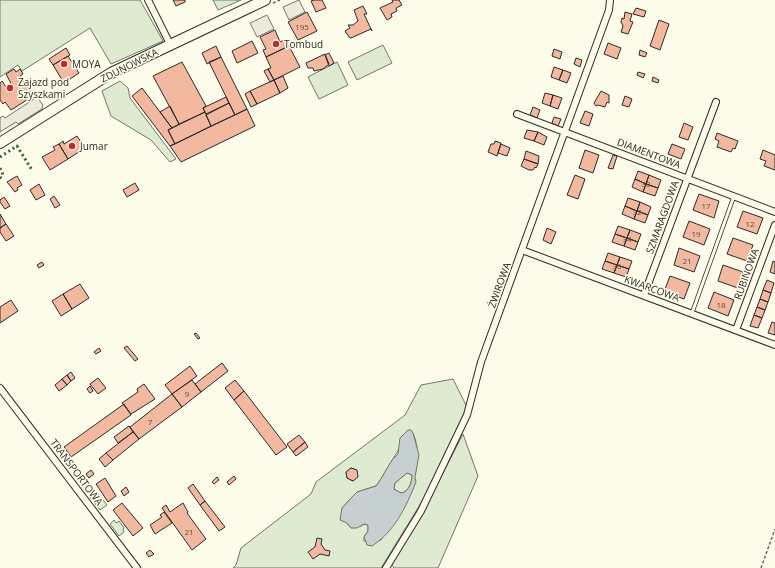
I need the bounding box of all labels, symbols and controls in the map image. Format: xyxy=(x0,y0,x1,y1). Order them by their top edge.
house number: 195 xyxy=(295,21,309,32)
place label: Tombud xyxy=(284,37,323,51)
marker: Tombud xyxy=(271,39,281,49)
street label: ZDUNOWSKA xyxy=(98,44,161,85)
place label: MOYA xyxy=(72,57,101,71)
marker: MOYA xyxy=(59,59,69,69)
place label: Zajazd pod Szyszkami xyxy=(18,75,69,101)
marker: Zajazd pod Szyszkami xyxy=(5,83,15,93)
street label: DIAMENTOWA xyxy=(615,134,684,172)
place label: Jumar xyxy=(79,139,108,153)
marker: Jumar xyxy=(67,141,77,151)
house number: 30 xyxy=(641,178,651,189)
street label: SZMARAGDOWA xyxy=(642,178,682,256)
house number: 17 xyxy=(701,200,711,211)
house number: 32 xyxy=(632,206,642,217)
house number: 12 xyxy=(745,218,755,229)
house number: 19 xyxy=(691,228,701,239)
house number: 34 xyxy=(622,233,632,244)
street label: RUBINOWA xyxy=(730,246,762,302)
house number: 21 xyxy=(682,255,692,266)
street label: ŻWIROWA xyxy=(484,260,514,310)
house number: 36 xyxy=(612,260,622,271)
street label: KWARCOWA xyxy=(623,272,682,305)
house number: 18 xyxy=(716,299,726,310)
house number: 9 xyxy=(185,388,190,399)
house number: 7 xyxy=(148,416,153,427)
street label: TRANSPORTOWA xyxy=(47,436,107,509)
house number: 21 xyxy=(184,526,194,537)

